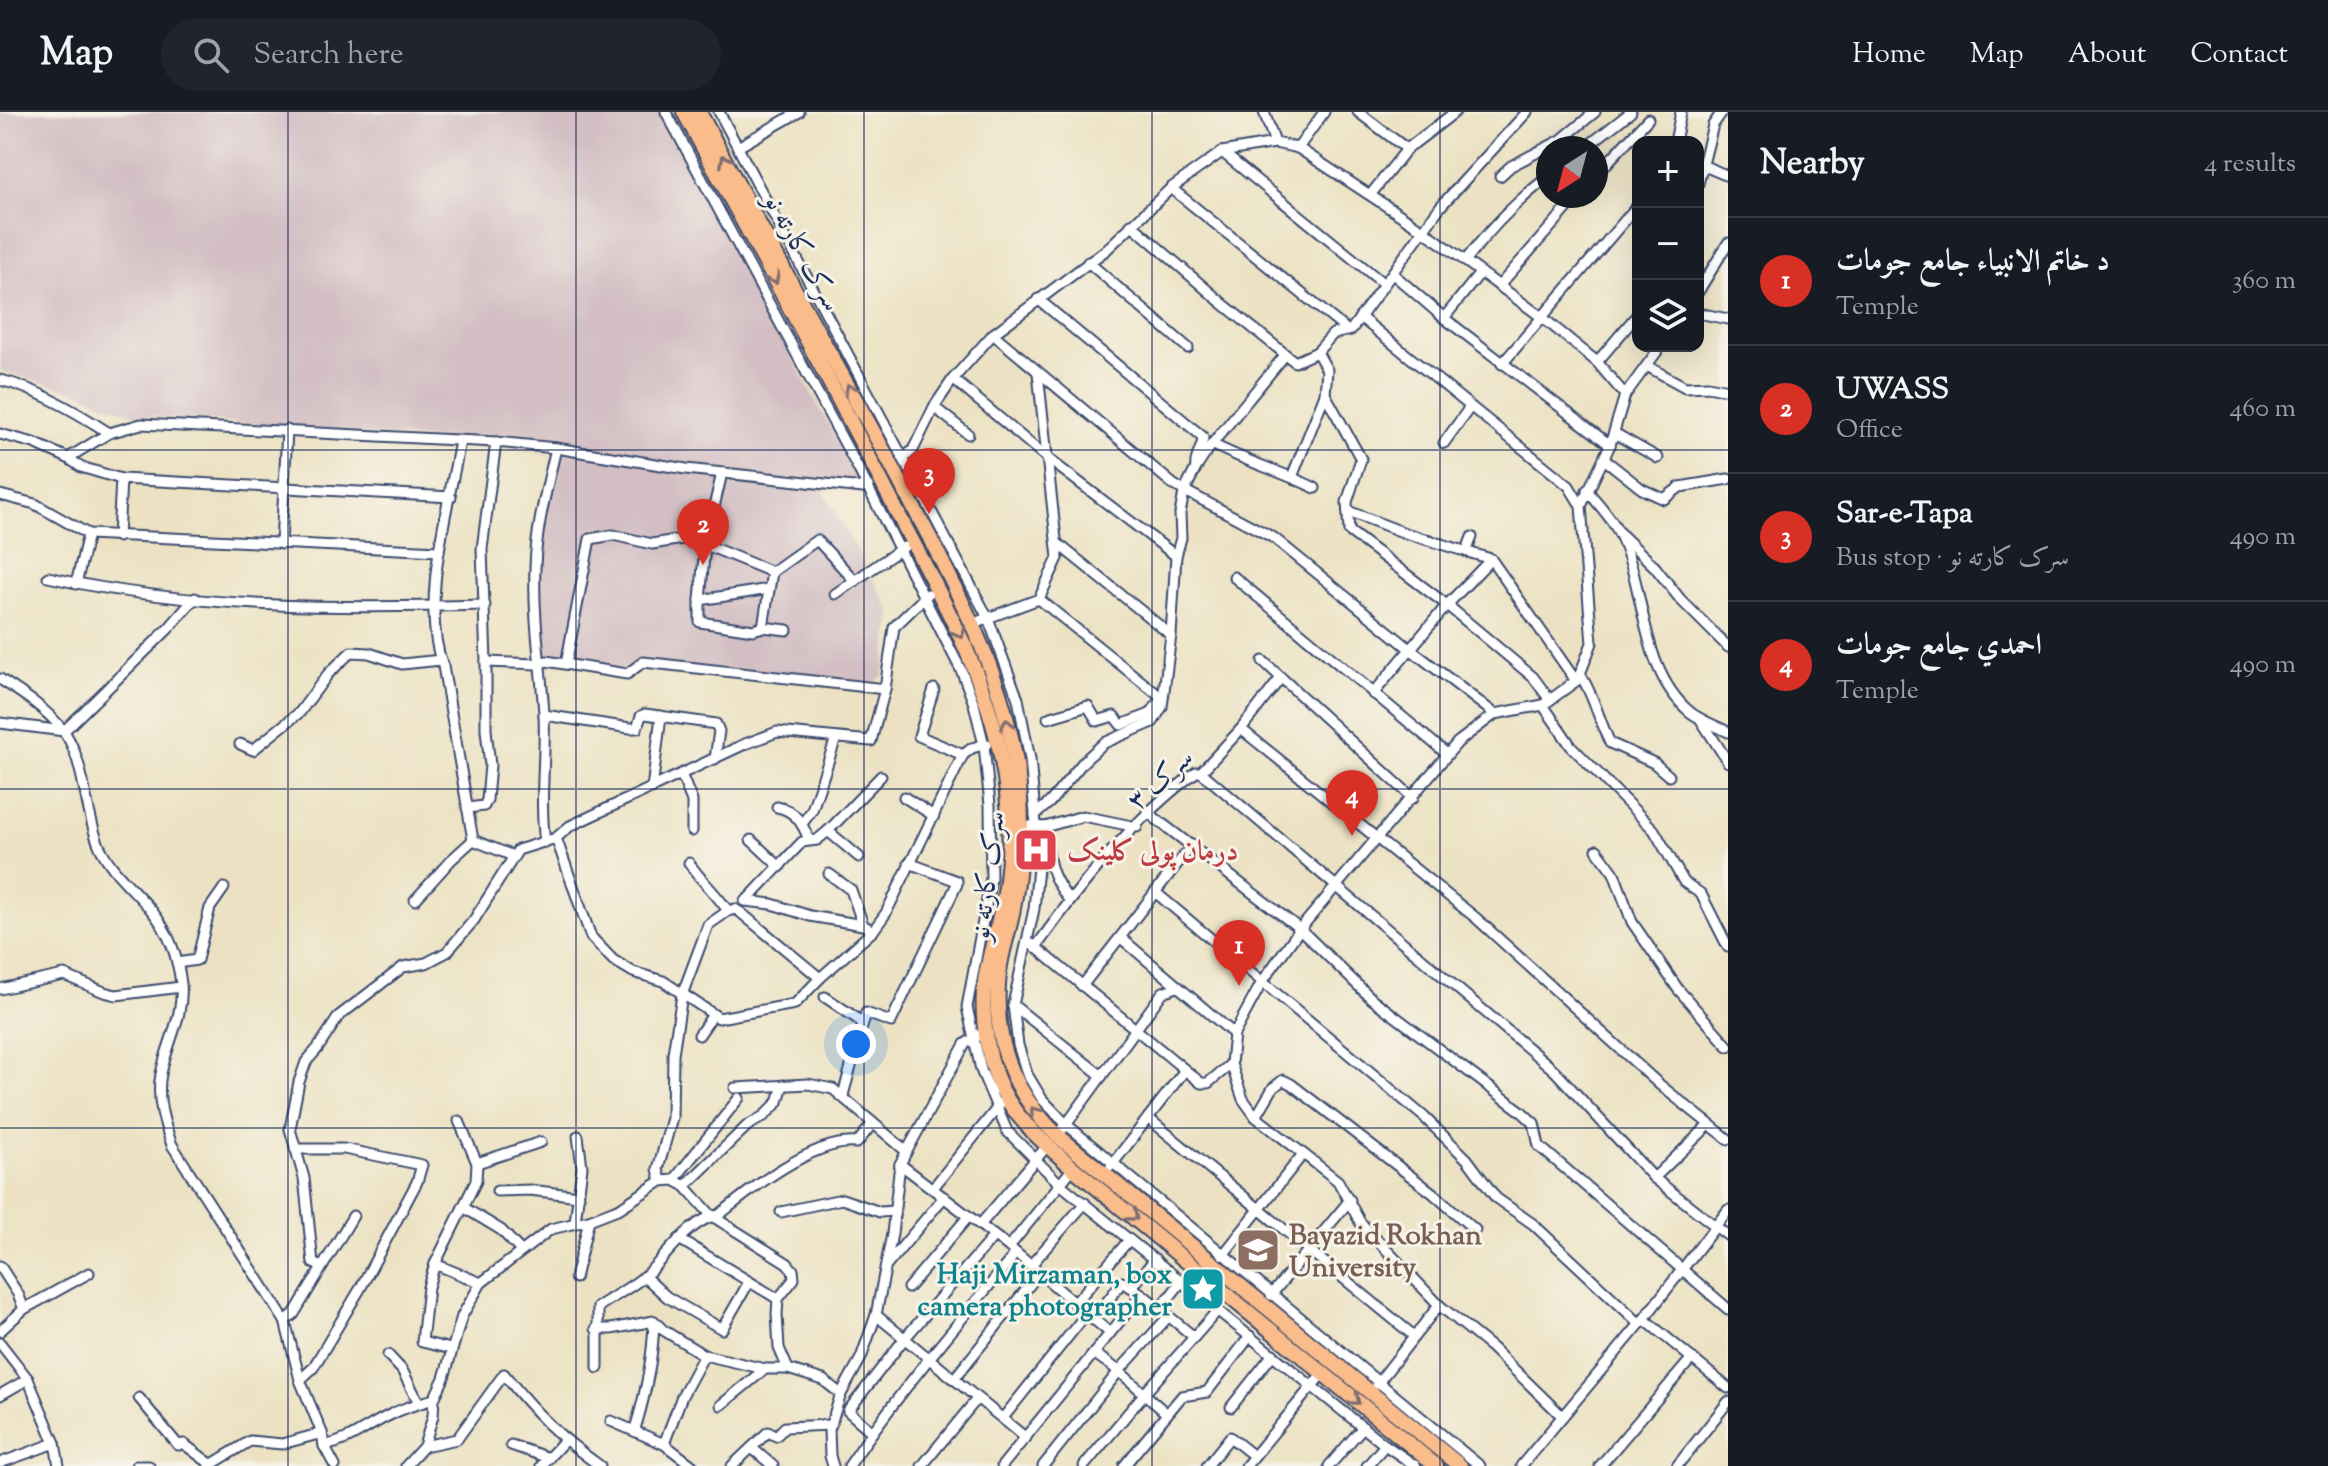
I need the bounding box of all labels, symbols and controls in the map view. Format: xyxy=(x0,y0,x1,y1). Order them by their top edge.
search box xyxy=(161,19,721,91)
text: Map xyxy=(40,28,113,82)
icon: search xyxy=(189,33,233,77)
text: Search here xyxy=(253,34,404,77)
text: Home xyxy=(1852,35,1926,75)
text: Map xyxy=(1970,35,2024,75)
text: About xyxy=(2068,35,2146,75)
text: Contact xyxy=(2190,35,2288,75)
north arrow xyxy=(1536,136,1608,208)
map controls xyxy=(1632,136,1704,352)
button: + xyxy=(1632,136,1704,208)
text: Nearby xyxy=(1760,140,1865,189)
text: 4 results xyxy=(2204,146,2296,183)
one-way arrow xyxy=(720,154,735,169)
street label: سرک کارته نو xyxy=(751,183,850,319)
button: − xyxy=(1632,208,1704,280)
text: د خاتم الانبیاء جامع جومات xyxy=(1836,241,2110,284)
text: 1 xyxy=(1782,263,1790,300)
text: 360 m xyxy=(2232,263,2296,300)
one-way arrow xyxy=(764,271,780,285)
button: layers xyxy=(1632,280,1704,352)
text: Temple xyxy=(1836,289,1919,326)
text: UWASS xyxy=(1836,369,1949,412)
one-way arrow xyxy=(844,383,859,397)
text: 2 xyxy=(1780,391,1792,428)
text: 460 m xyxy=(2229,391,2296,428)
text: Office xyxy=(1836,412,1903,449)
pin: 3 xyxy=(903,448,955,514)
text: Sar-e-Tapa xyxy=(1836,493,1973,536)
pin: 2 xyxy=(677,499,729,565)
text: 3 xyxy=(1781,519,1791,556)
text: 490 m xyxy=(2230,519,2296,556)
text: Bus stop · سرک کارته نو xyxy=(1836,540,2069,577)
one-way arrow xyxy=(950,625,966,640)
text: احمدي جامع جومات xyxy=(1836,625,2042,668)
text: 4 xyxy=(1779,647,1793,684)
text: 490 m xyxy=(2230,647,2296,684)
text: Temple xyxy=(1836,673,1919,710)
one-way arrow xyxy=(1000,718,1017,732)
street label: سرک ۳ xyxy=(1119,740,1203,821)
pin: 4 xyxy=(1326,770,1378,836)
street label: سرک کارته نو xyxy=(961,809,1017,946)
hospital icon: درمان پولی کلینک xyxy=(1012,826,1060,874)
place label: درمان پولی کلینک xyxy=(1067,833,1238,873)
pin: 1 xyxy=(1213,920,1265,986)
your location xyxy=(836,1024,876,1064)
one-way arrow xyxy=(1030,1106,1044,1121)
one-way arrow xyxy=(1124,1206,1138,1221)
place label: Bayazid Rokhan University xyxy=(1289,1217,1482,1289)
school or university icon: Bayazid Rokhan University xyxy=(1234,1226,1282,1274)
place label: Haji Mirzaman, box camera photographer xyxy=(918,1256,1173,1328)
place icon: Haji Mirzaman, box camera photographer xyxy=(1179,1265,1227,1313)
one-way arrow xyxy=(1345,1390,1360,1405)

